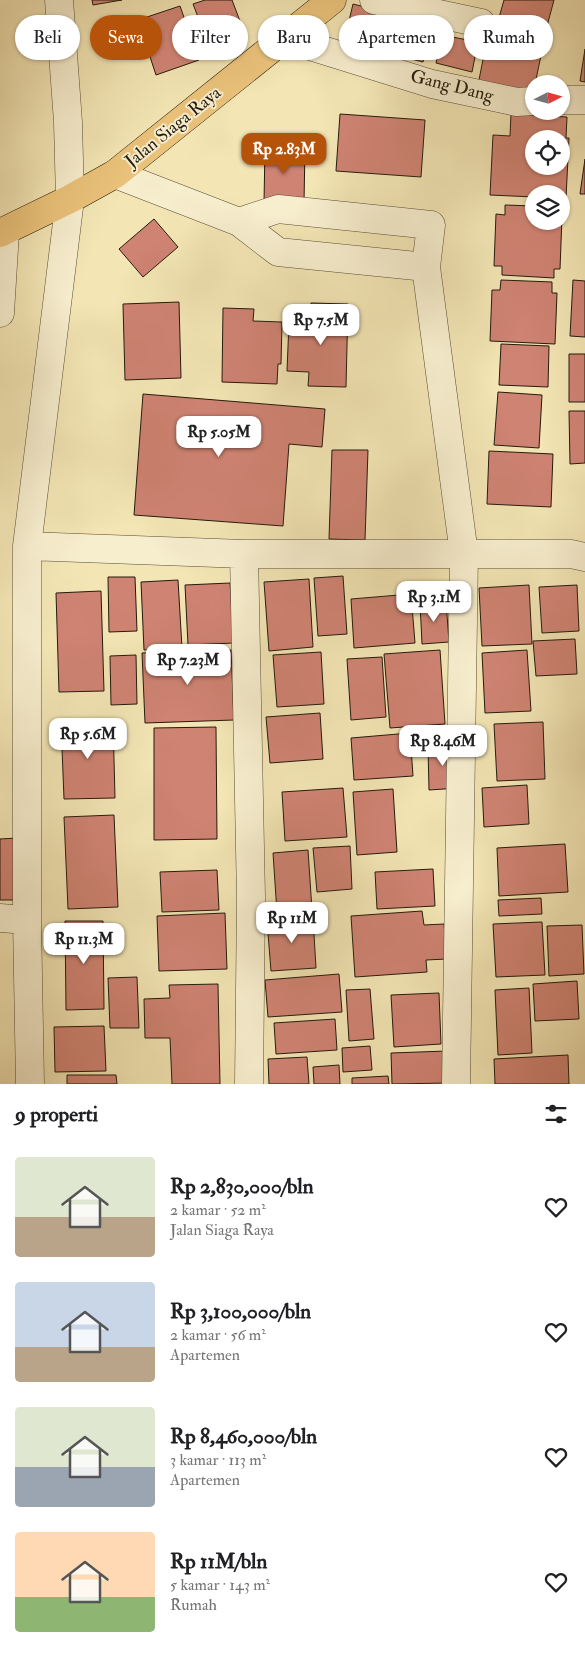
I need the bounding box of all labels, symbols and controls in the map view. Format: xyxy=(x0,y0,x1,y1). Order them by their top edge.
chip: Beli xyxy=(15,15,80,60)
chip: Sewa xyxy=(90,15,162,60)
chip: Filter xyxy=(172,15,248,60)
chip: Baru xyxy=(258,15,329,60)
chip: Apartemen xyxy=(339,15,454,60)
chip: Rumah xyxy=(464,15,553,60)
street label: Gang Dang xyxy=(408,65,497,108)
north arrow xyxy=(525,75,570,120)
map controls xyxy=(525,75,570,230)
street label: Jalan Siaga Raya xyxy=(120,81,226,173)
button: locate xyxy=(525,130,570,175)
pin: Rp 2.83M xyxy=(232,132,336,175)
text: Rp 2.83M xyxy=(252,139,316,159)
button: layers xyxy=(525,185,570,230)
pin: Rp 7.5M xyxy=(275,304,367,346)
text: Rp 7.5M xyxy=(293,310,349,330)
pin: Rp 5.05M xyxy=(167,416,271,458)
text: Rp 5.05M xyxy=(187,422,251,442)
pin: Rp 3.1M xyxy=(388,580,480,623)
text: Rp 3.1M xyxy=(407,587,461,607)
pin: Rp 7.23M xyxy=(136,644,240,686)
text: Rp 7.23M xyxy=(157,650,219,670)
pin: Rp 5.6M xyxy=(42,718,134,760)
text: Rp 5.6M xyxy=(60,724,116,744)
pin: Rp 8.46M xyxy=(391,724,495,767)
text: Rp 8.46M xyxy=(410,731,476,751)
pin: Rp 11M xyxy=(251,902,333,944)
text: Rp 11M xyxy=(267,908,317,928)
pin: Rp 11.3M xyxy=(32,922,136,965)
text: Rp 11.3M xyxy=(54,929,114,949)
icon: filters xyxy=(542,1100,570,1128)
text: 9 properti xyxy=(15,1101,98,1128)
text: Rp 2,830,000/bln xyxy=(170,1173,314,1200)
icon: home xyxy=(55,1177,115,1237)
icon: heart xyxy=(542,1193,570,1221)
text: 2 kamar · 52 m² xyxy=(170,1200,266,1220)
text: Jalan Siaga Raya xyxy=(170,1220,274,1240)
text: Rp 3,100,000/bln xyxy=(170,1298,311,1325)
icon: home xyxy=(55,1302,115,1362)
icon: heart xyxy=(542,1318,570,1346)
text: 2 kamar · 56 m² xyxy=(170,1325,266,1345)
text: Apartemen xyxy=(170,1345,240,1365)
text: Rp 8,460,000/bln xyxy=(170,1423,317,1450)
icon: home xyxy=(55,1427,115,1487)
icon: heart xyxy=(542,1443,570,1471)
text: 3 kamar · 113 m² xyxy=(170,1450,266,1470)
text: Apartemen xyxy=(170,1470,240,1490)
text: Rp 11M/bln xyxy=(170,1548,267,1575)
icon: home xyxy=(55,1552,115,1612)
icon: heart xyxy=(542,1568,570,1596)
text: 5 kamar · 143 m² xyxy=(170,1575,270,1595)
text: Rumah xyxy=(170,1595,217,1615)

